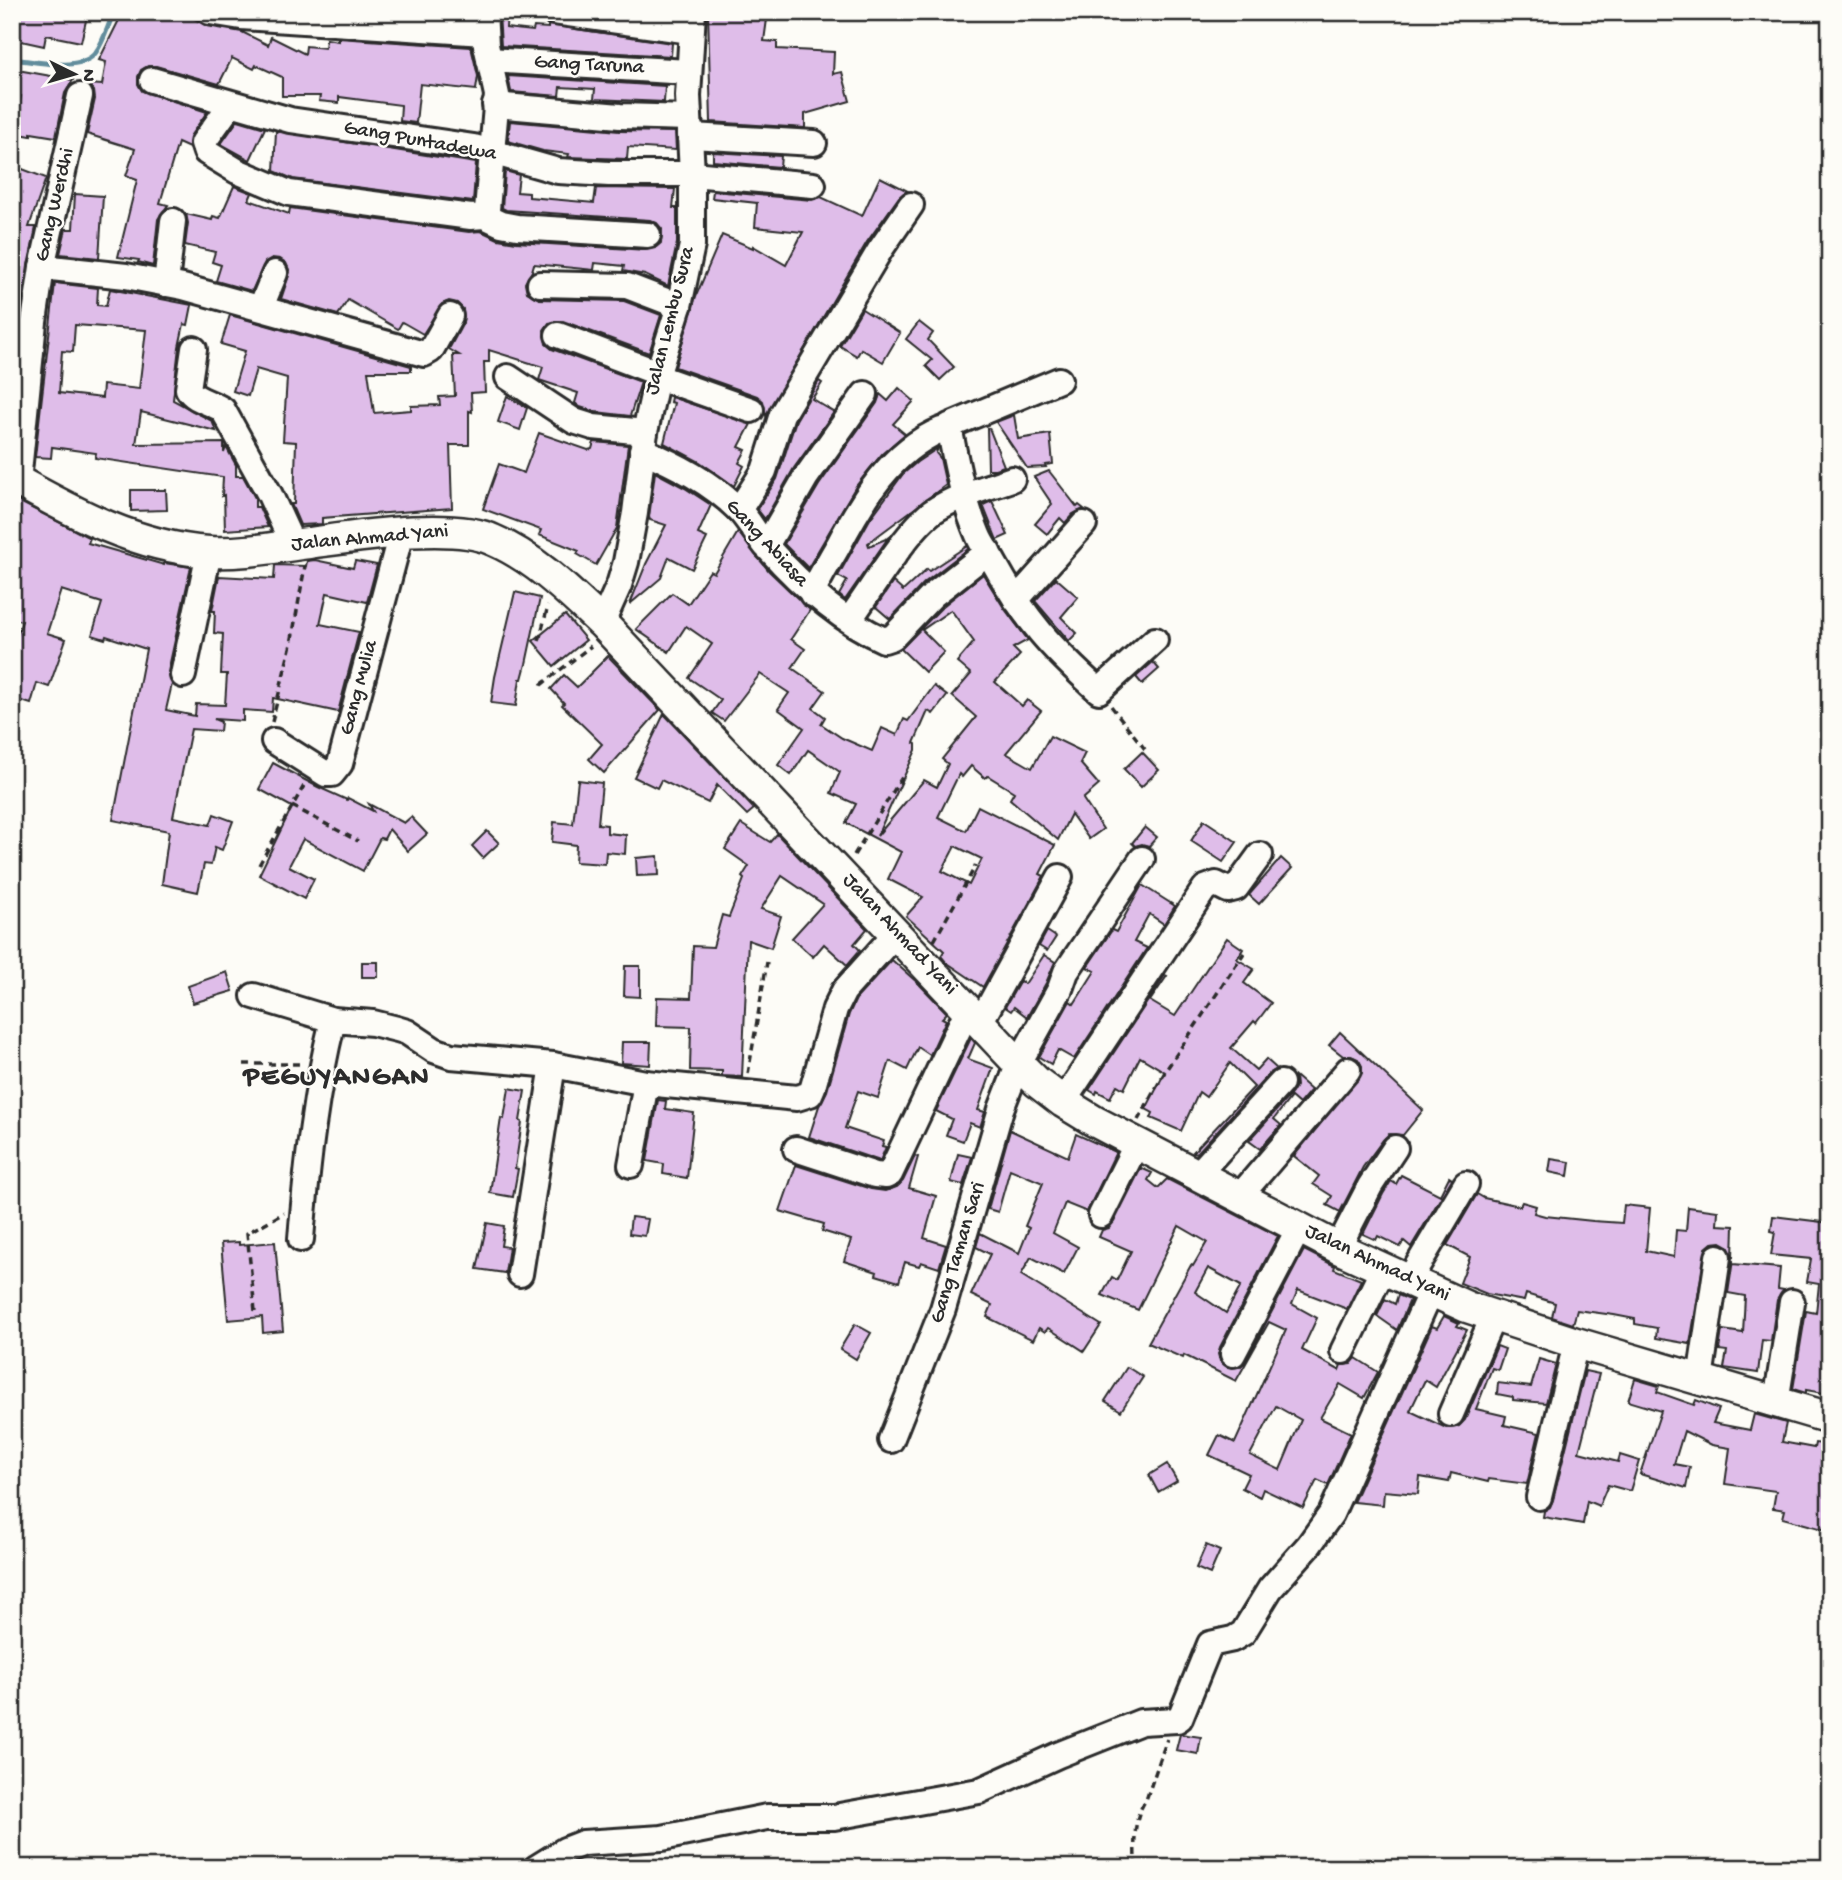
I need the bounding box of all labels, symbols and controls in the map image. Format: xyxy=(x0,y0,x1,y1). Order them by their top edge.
north arrow xyxy=(38,38,108,108)
street label: Gang Taruna xyxy=(533,51,646,81)
text: N xyxy=(75,68,99,82)
street label: Gang Puntadewa xyxy=(342,116,500,168)
street label: Gang Werdhi xyxy=(31,146,81,264)
street label: Jalan Lembu Sura xyxy=(640,243,702,398)
street label: Gang Abiasa xyxy=(719,495,814,594)
street label: Jalan Ahmad Yani xyxy=(290,520,450,558)
street label: Gang Mulia xyxy=(335,637,385,738)
street label: Jalan Ahmad Yani xyxy=(836,869,962,1001)
district label: PEGUYANGAN xyxy=(242,1062,430,1095)
street label: Gang Taman Sari xyxy=(926,1179,992,1327)
street label: Jalan Ahmad Yani xyxy=(1300,1219,1454,1309)

